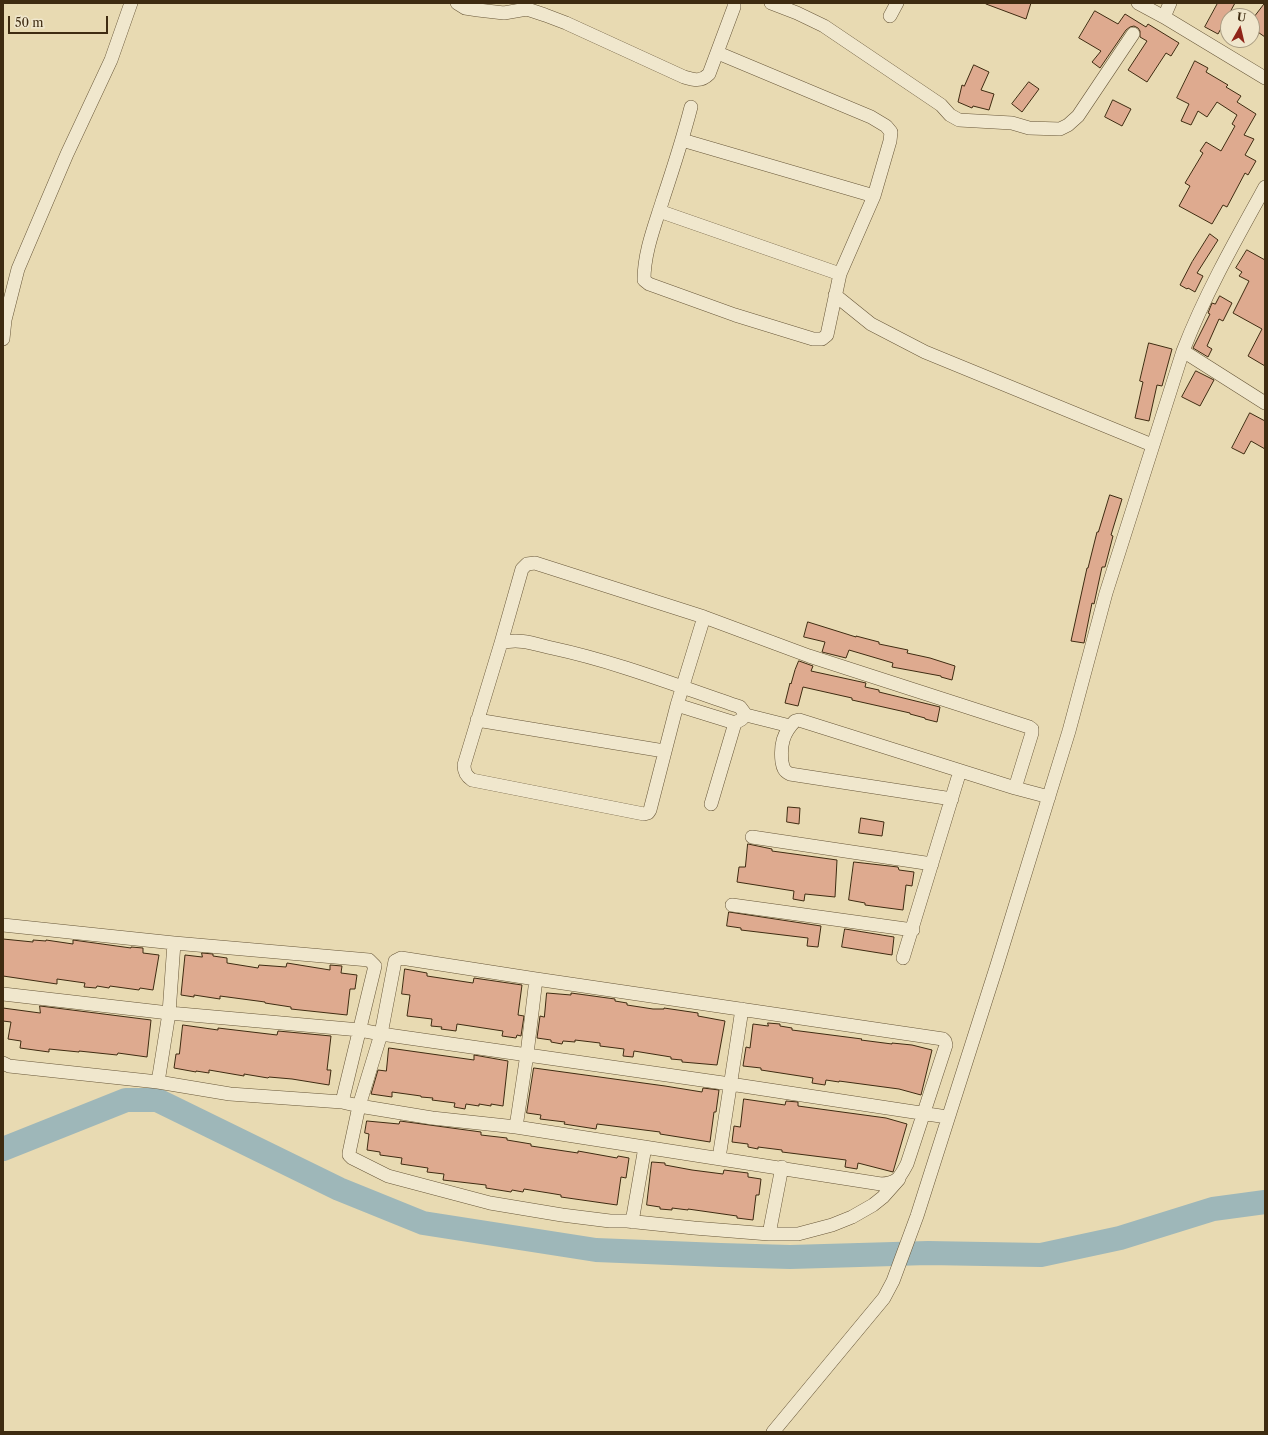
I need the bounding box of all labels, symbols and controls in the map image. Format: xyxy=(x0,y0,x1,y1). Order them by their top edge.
scale bar xyxy=(10,8,110,34)
north arrow xyxy=(1220,8,1260,48)
text: U xyxy=(1236,10,1247,25)
text: 50 m xyxy=(15,15,44,30)

